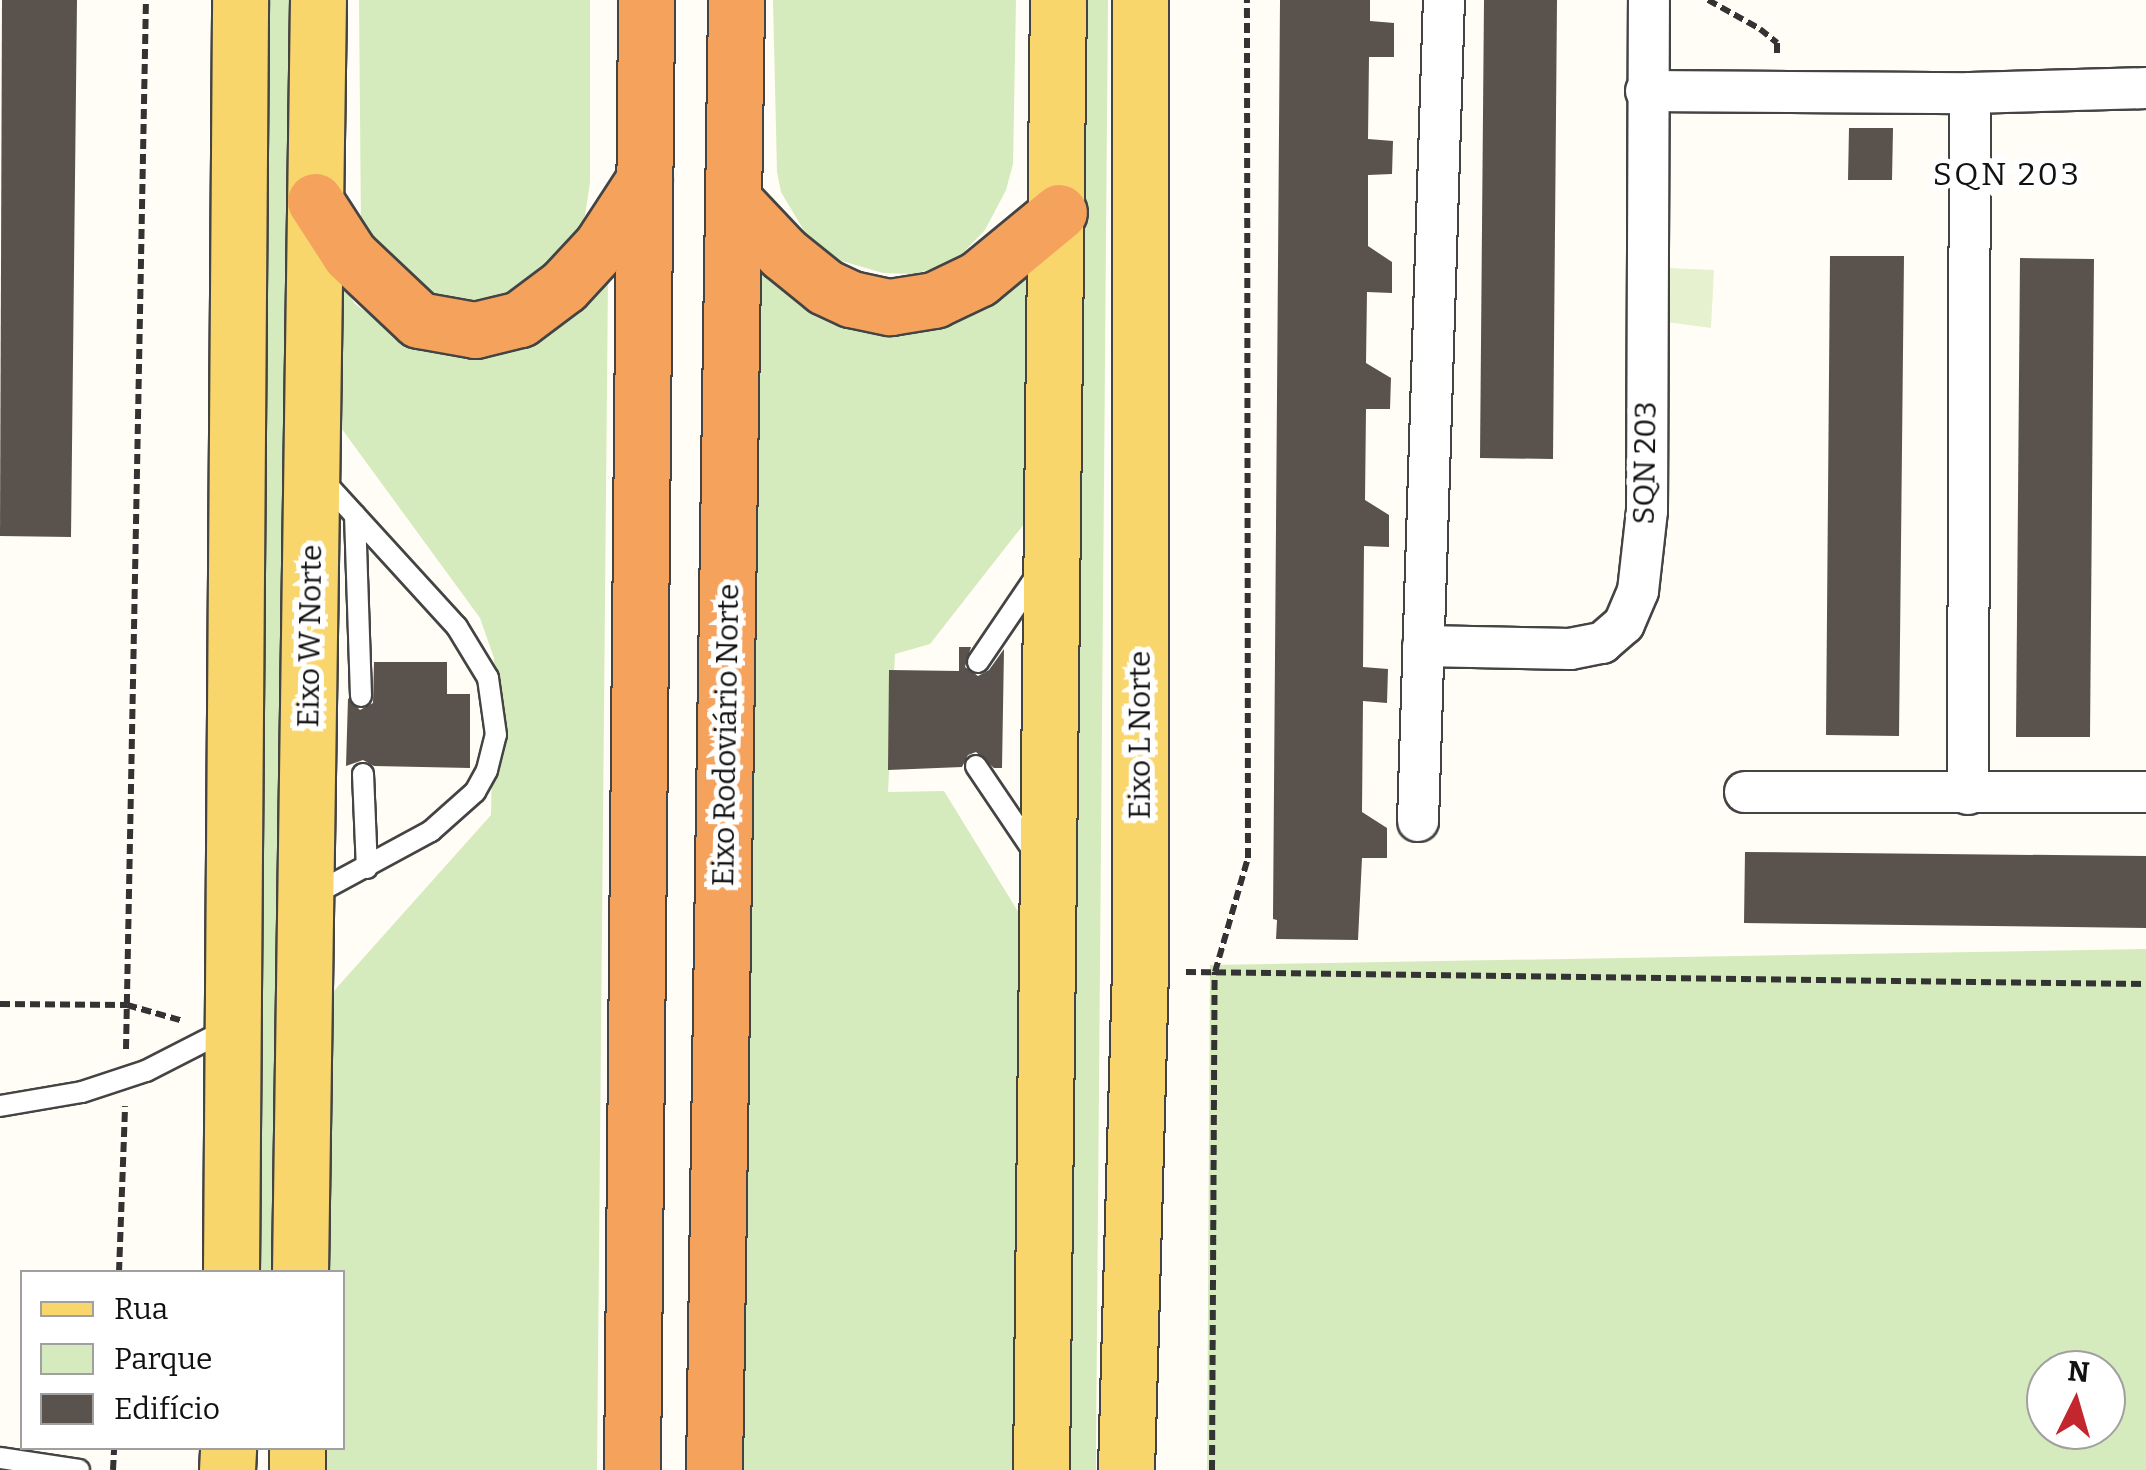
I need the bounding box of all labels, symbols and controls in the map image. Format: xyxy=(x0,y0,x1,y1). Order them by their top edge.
district label: SQN 203 xyxy=(1933,155,2081,193)
street label: SQN 203 xyxy=(1626,401,1664,525)
street label: Eixo W Norte xyxy=(290,544,330,728)
street label: Eixo Rodoviário Norte xyxy=(705,583,747,887)
street label: Eixo L Norte xyxy=(1122,651,1158,819)
legend xyxy=(20,1270,345,1450)
text: Rua xyxy=(114,1291,168,1327)
text: Parque xyxy=(114,1341,212,1377)
north arrow xyxy=(2026,1350,2126,1450)
text: N xyxy=(2066,1354,2091,1389)
text: Edifício xyxy=(114,1391,220,1427)

